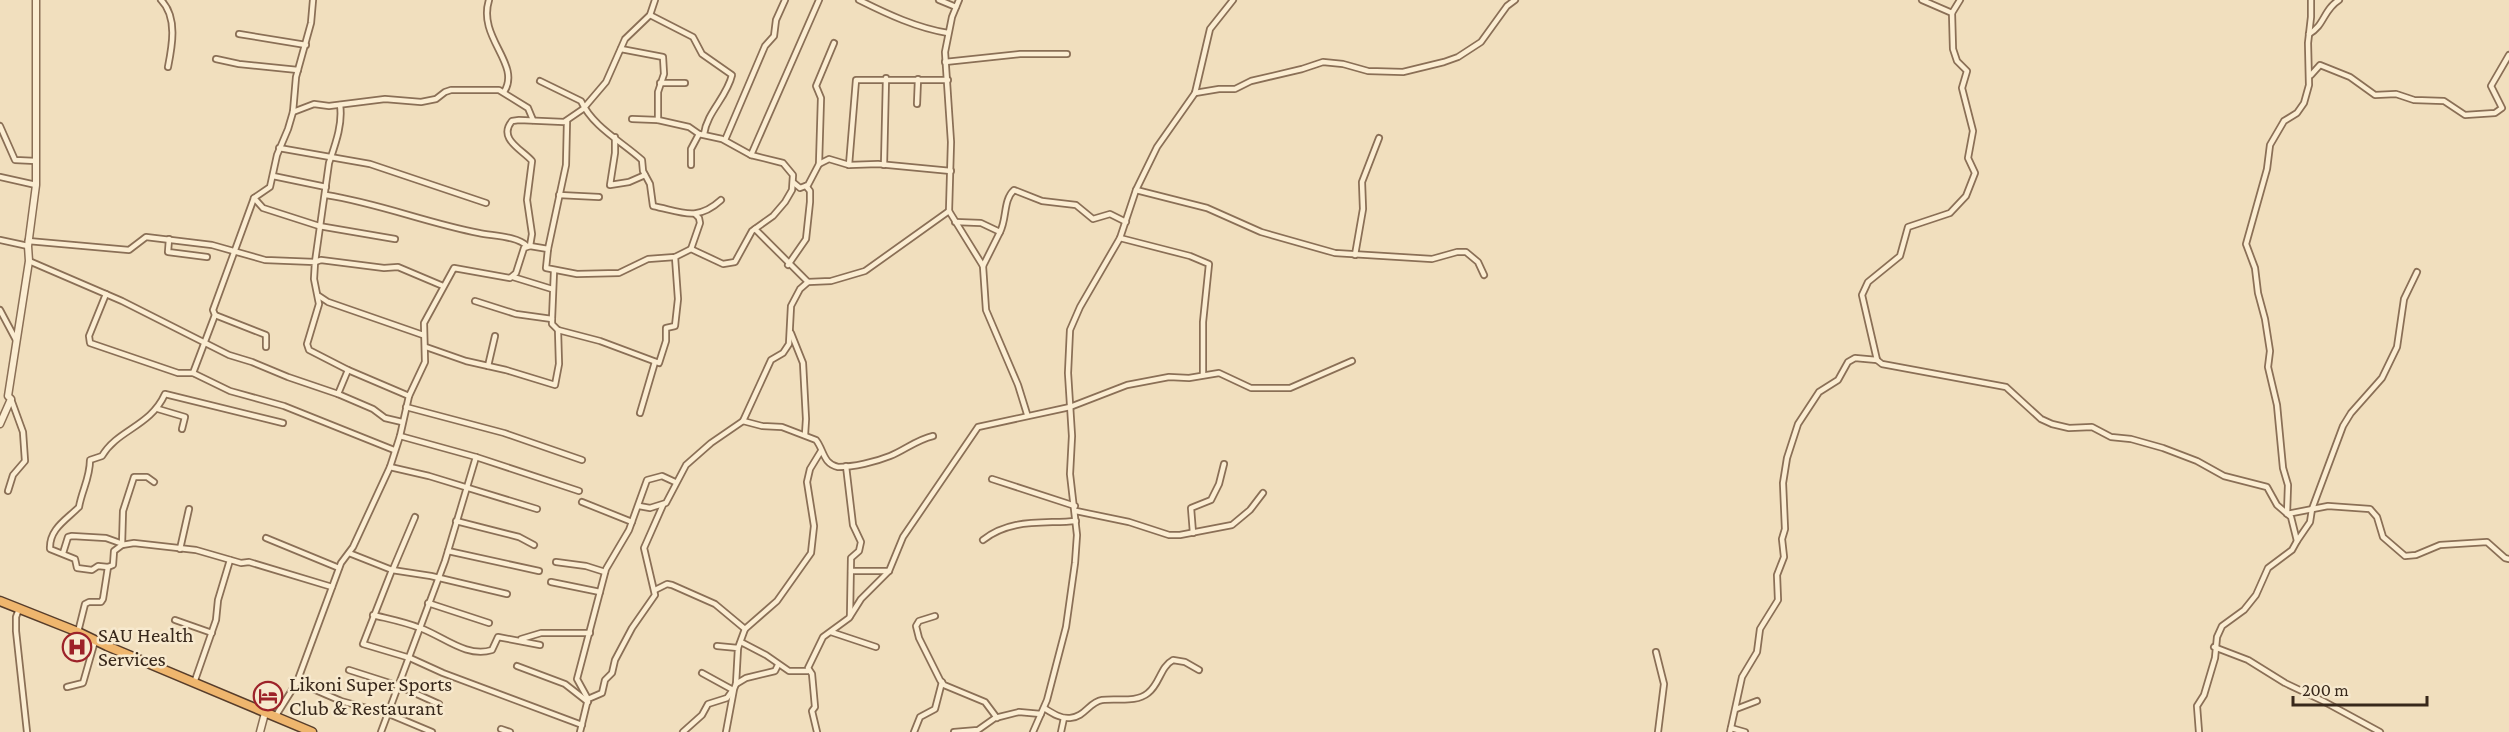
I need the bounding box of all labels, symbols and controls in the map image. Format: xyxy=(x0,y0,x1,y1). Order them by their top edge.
place label: SAU Health Services xyxy=(98,623,194,671)
hospital icon: SAU Health Services xyxy=(61,631,93,663)
scale bar xyxy=(2293,669,2426,707)
place label: Likoni Super Sports Club & Restaurant xyxy=(289,672,452,720)
hotel icon: Likoni Super Sports Club & Restaurant xyxy=(252,680,284,712)
text: 200 m xyxy=(2302,680,2349,700)

